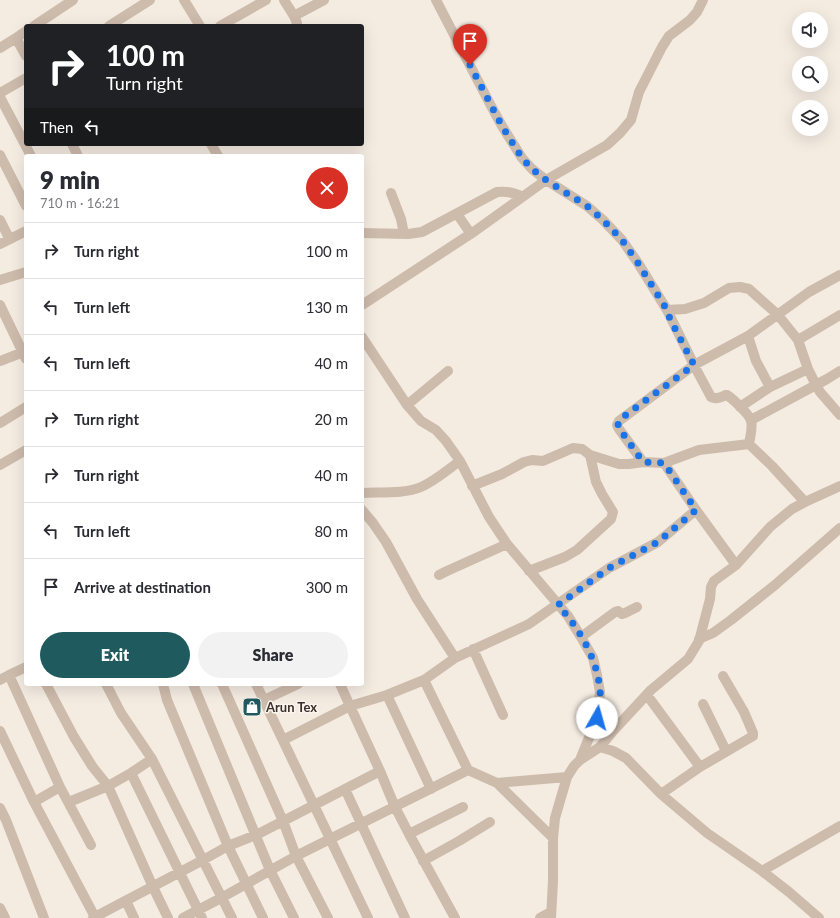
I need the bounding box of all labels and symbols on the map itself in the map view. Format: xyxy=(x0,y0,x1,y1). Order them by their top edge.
pin xyxy=(453,24,487,65)
shop icon: Arun Tex xyxy=(241,696,263,718)
position arrow xyxy=(576,697,618,739)
place label: Arun Tex xyxy=(265,699,317,715)

